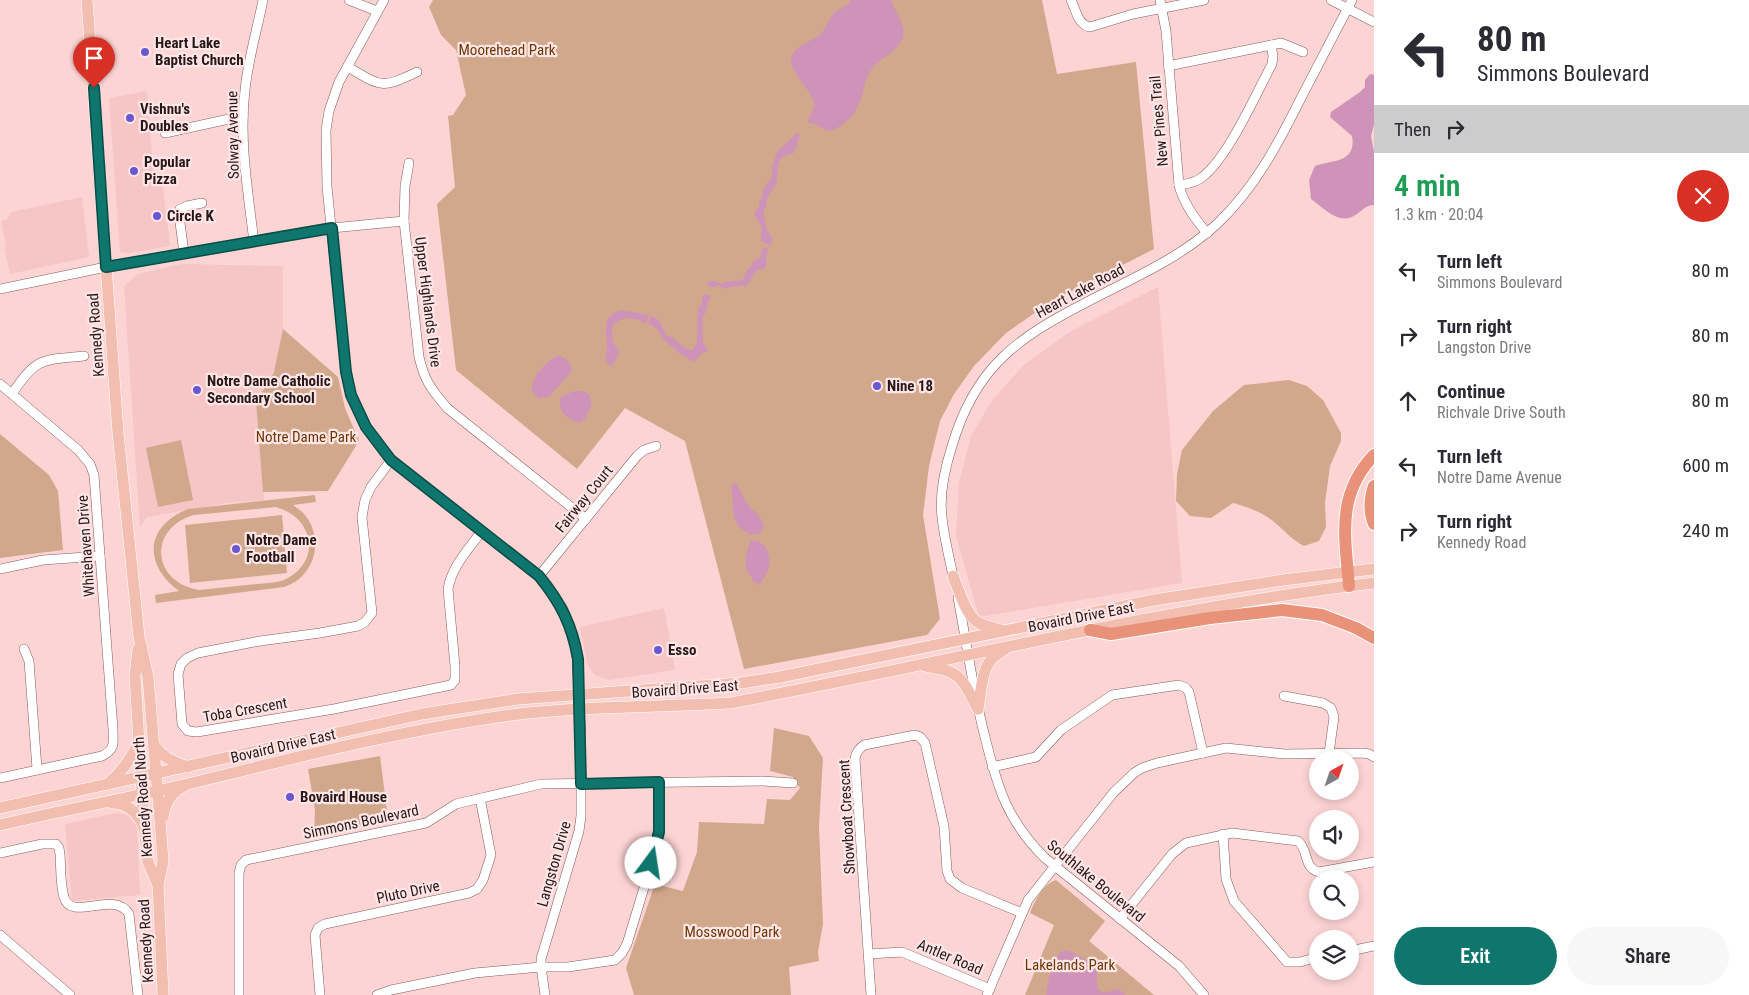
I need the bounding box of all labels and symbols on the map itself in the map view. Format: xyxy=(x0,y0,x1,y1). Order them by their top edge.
place label: Heart Lake Baptist Church xyxy=(155,34,244,69)
pin xyxy=(73,37,115,88)
park label: Moorehead Park xyxy=(459,41,556,59)
marker: Heart Lake Baptist Church xyxy=(139,46,151,58)
street label: New Pines Trail xyxy=(1146,75,1172,167)
street label: Solway Avenue xyxy=(223,91,243,179)
place label: Vishnu's Doubles xyxy=(140,100,190,135)
marker: Vishnu's Doubles xyxy=(124,112,136,124)
place label: Popular Pizza xyxy=(144,153,191,188)
marker: Popular Pizza xyxy=(128,165,140,177)
place label: Circle K xyxy=(167,207,214,225)
marker: Circle K xyxy=(151,210,163,222)
street label: Upper Highlands Drive xyxy=(411,236,445,368)
street label: Heart Lake Road xyxy=(1033,260,1127,322)
street label: Kennedy Road xyxy=(84,293,108,377)
place label: Notre Dame Catholic Secondary School xyxy=(207,372,331,407)
place label: Nine 18 xyxy=(887,377,933,395)
marker: Nine 18 xyxy=(871,380,883,392)
marker: Notre Dame Catholic Secondary School xyxy=(191,384,203,396)
park label: Notre Dame Park xyxy=(256,428,356,446)
street label: Fairway Court xyxy=(551,462,617,536)
street label: Whitehaven Drive xyxy=(73,495,99,597)
place label: Notre Dame Football xyxy=(246,531,317,566)
marker: Notre Dame Football xyxy=(230,543,242,555)
street label: Bovaird Drive East xyxy=(1027,598,1135,636)
place label: Esso xyxy=(668,641,696,659)
marker: Esso xyxy=(652,644,664,656)
street label: Bovaird Drive East xyxy=(631,676,739,702)
street label: Toba Crescent xyxy=(202,694,288,726)
street label: Bovaird Drive East xyxy=(229,725,337,767)
street label: Kennedy Road North xyxy=(130,736,156,858)
north arrow xyxy=(1309,750,1359,800)
street label: Showboat Crescent xyxy=(835,759,859,875)
place label: Bovaird House xyxy=(300,788,387,806)
marker: Bovaird House xyxy=(284,791,296,803)
street label: Simmons Boulevard xyxy=(302,801,420,843)
street label: Langston Drive xyxy=(533,819,575,909)
position arrow xyxy=(624,836,676,888)
street label: Southlake Boulevard xyxy=(1043,836,1149,926)
street label: Pluto Drive xyxy=(375,877,441,907)
street label: Kennedy Road xyxy=(135,899,157,983)
park label: Mosswood Park xyxy=(685,923,780,941)
street label: Antler Road xyxy=(915,935,985,979)
park label: Lakelands Park xyxy=(1025,956,1115,974)

